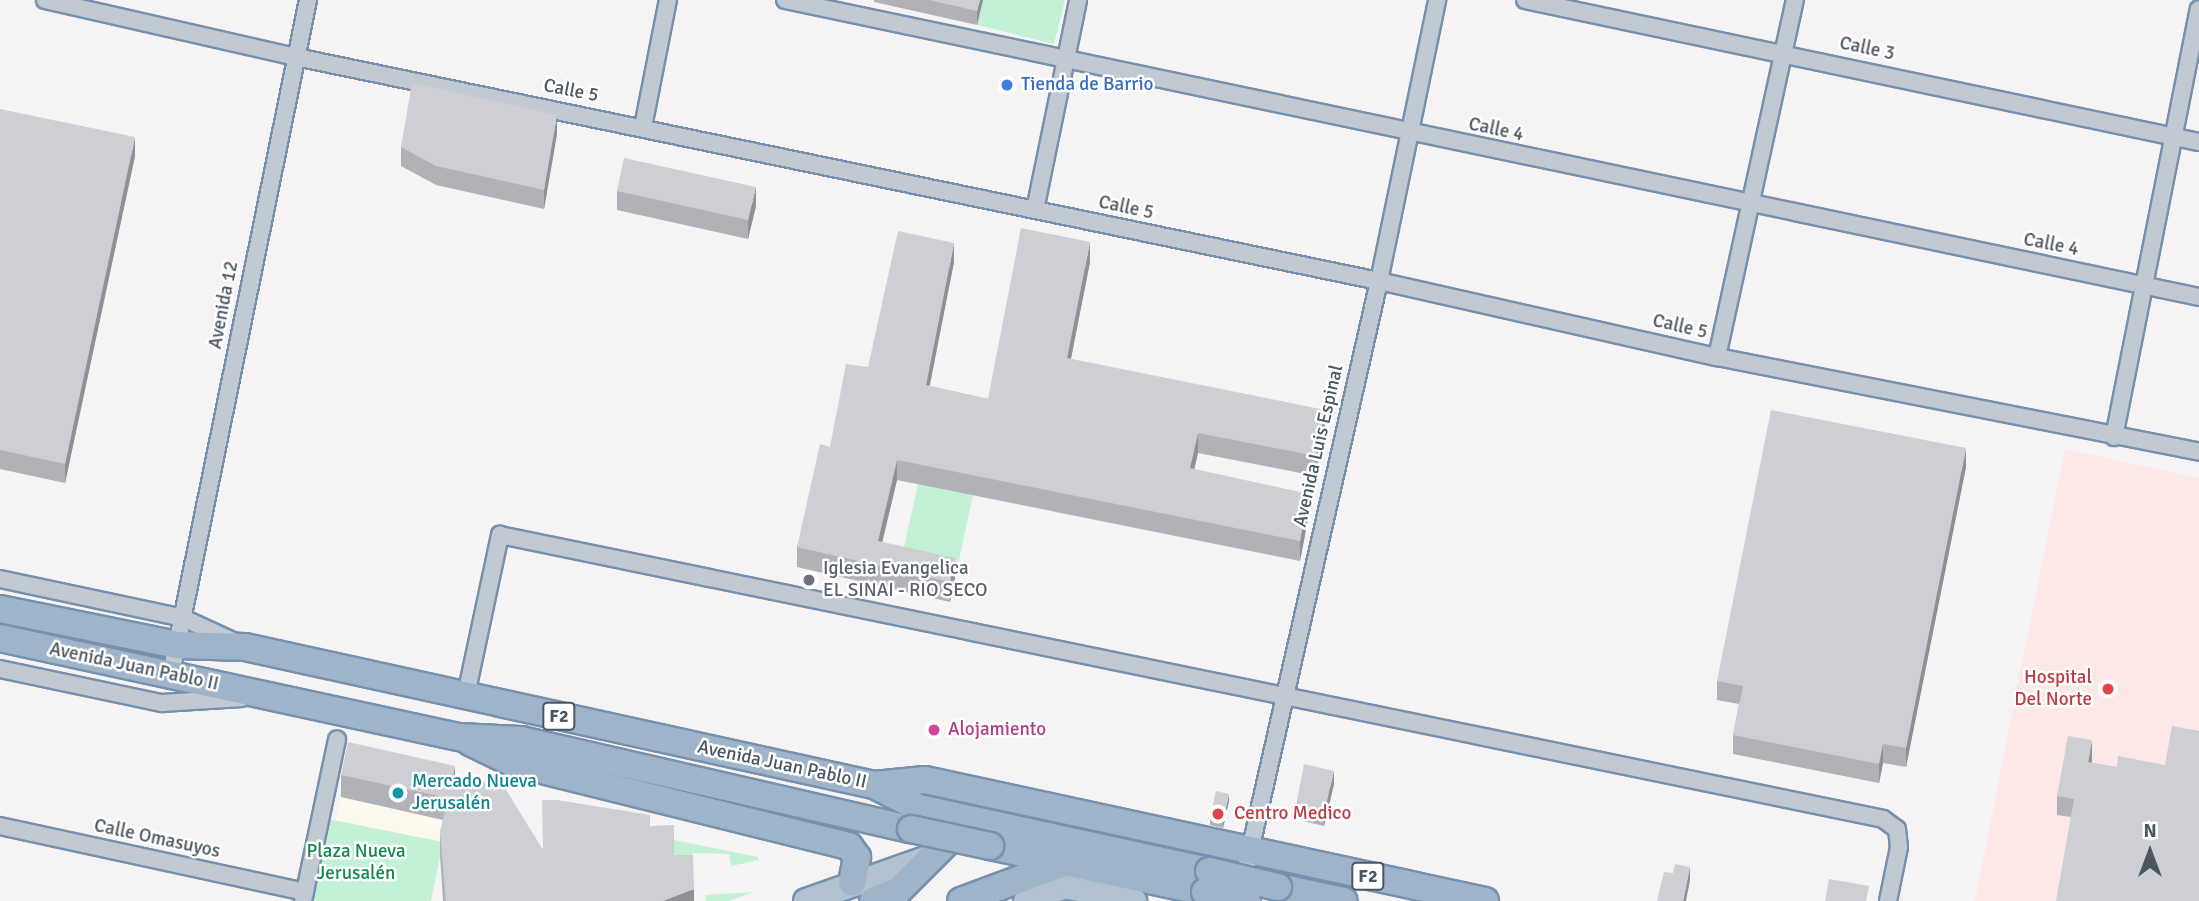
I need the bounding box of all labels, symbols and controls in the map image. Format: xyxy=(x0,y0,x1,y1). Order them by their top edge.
street label: Calle 3 xyxy=(1837,32,1897,66)
street label: Calle 5 xyxy=(541,74,601,108)
place label: Tienda de Barrio xyxy=(1021,74,1153,96)
marker: Tienda de Barrio xyxy=(999,77,1015,93)
street label: Calle 4 xyxy=(1466,113,1526,147)
street label: Calle 5 xyxy=(1096,191,1156,225)
street label: Calle 4 xyxy=(2021,228,2081,262)
street label: Avenida 12 xyxy=(204,259,244,351)
street label: Calle 5 xyxy=(1650,310,1710,344)
street label: Avenida Luis Espinal xyxy=(1289,363,1349,529)
place label: Iglesia Evangelica EL SINAI - RIO SECO xyxy=(823,558,988,602)
marker: Iglesia Evangelica EL SINAI - RIO SECO xyxy=(801,572,817,588)
street label: Avenida Juan Pablo II xyxy=(47,638,221,696)
place label: Hospital Del Norte xyxy=(2014,667,2092,711)
marker: Hospital Del Norte xyxy=(2098,679,2118,699)
road number: F2 xyxy=(542,702,576,730)
place label: Alojamiento xyxy=(948,719,1046,741)
marker: Alojamiento xyxy=(926,722,942,738)
street label: Avenida Juan Pablo II xyxy=(695,736,869,794)
place label: Mercado Nueva Jerusalén xyxy=(412,771,537,815)
marker: Mercado Nueva Jerusalén xyxy=(390,785,406,801)
place label: Centro Medico xyxy=(1234,803,1351,825)
marker: Centro Medico xyxy=(1208,804,1228,824)
street label: Calle Omasuyos xyxy=(92,815,222,863)
north arrow xyxy=(2115,817,2185,887)
text: N xyxy=(2143,819,2157,843)
park label: Plaza Nueva Jerusalén xyxy=(306,841,406,885)
road number: F2 xyxy=(1350,862,1386,890)

